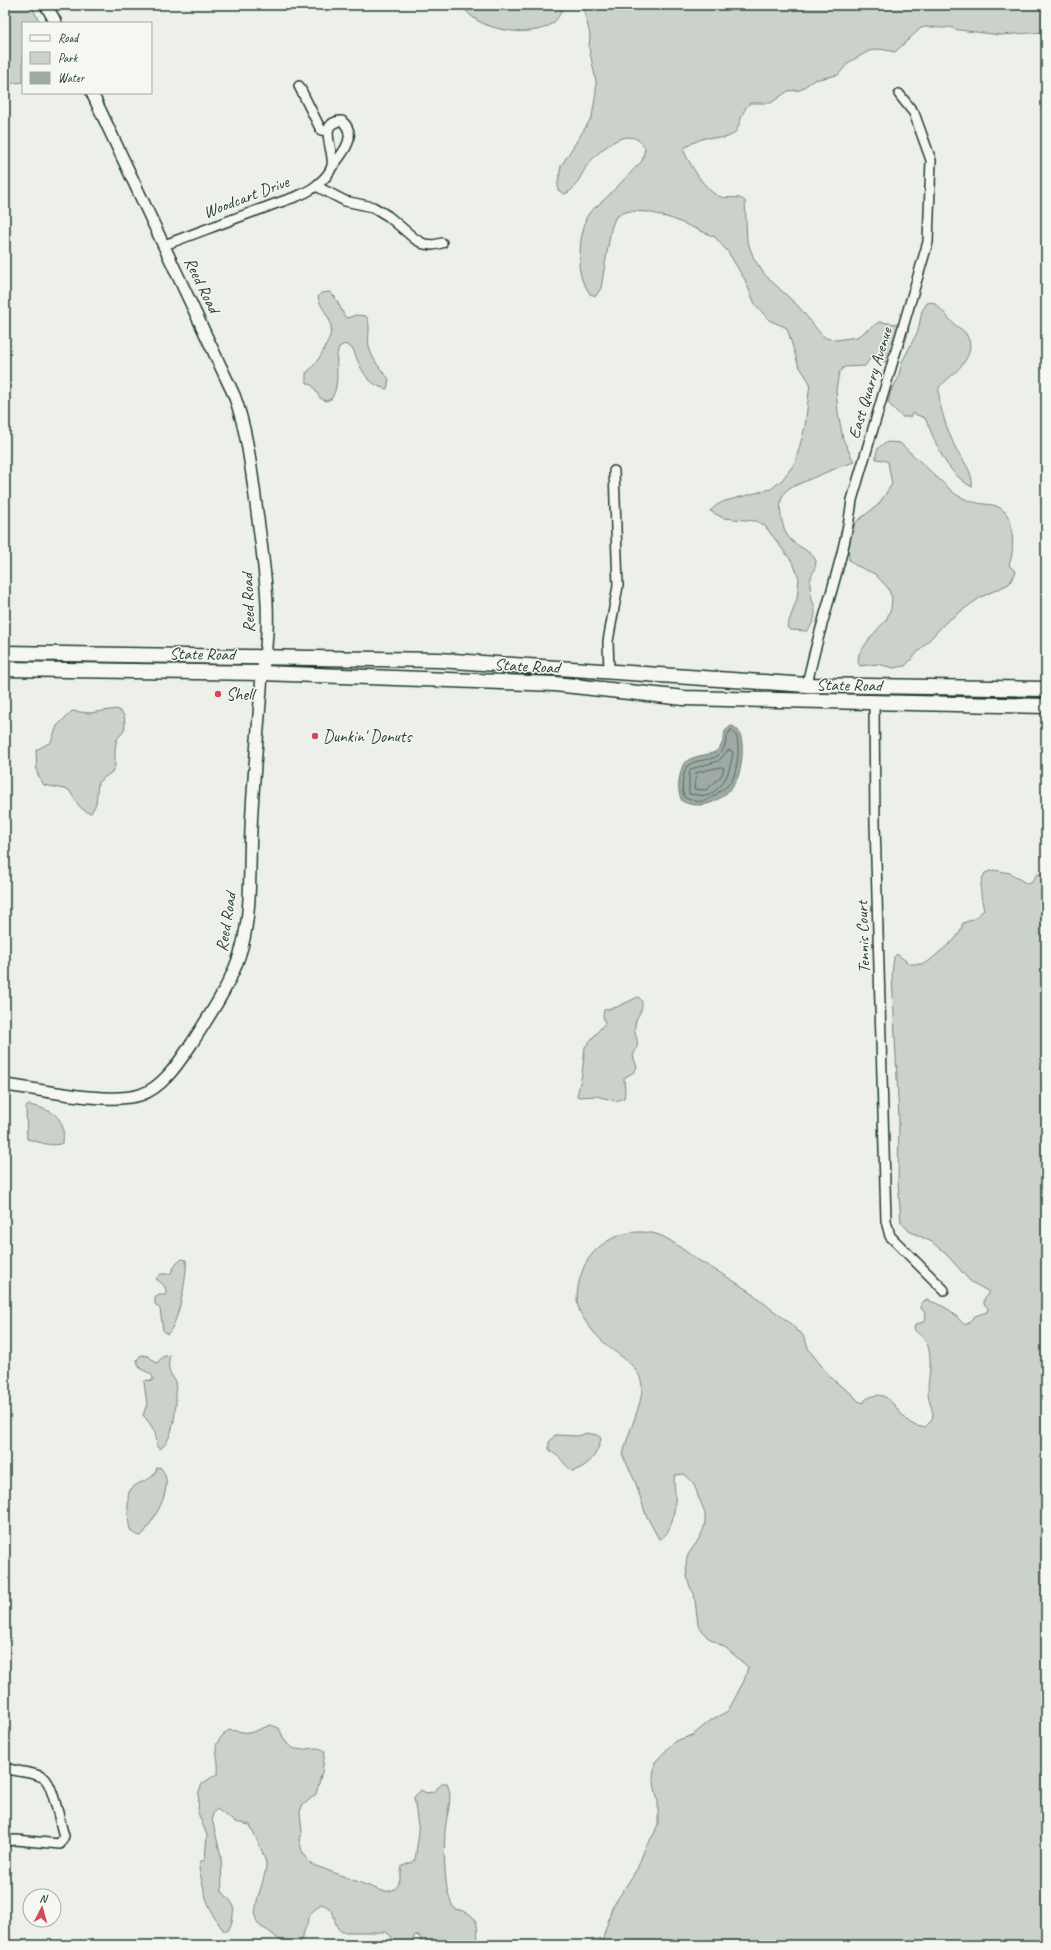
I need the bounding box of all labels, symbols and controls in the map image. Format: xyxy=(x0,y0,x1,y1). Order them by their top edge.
legend xyxy=(22,22,152,94)
text: Road xyxy=(58,30,80,46)
text: Park xyxy=(58,50,79,66)
text: Water xyxy=(58,70,86,86)
street label: Woodcart Drive xyxy=(200,171,293,223)
street label: Reed Road xyxy=(180,254,226,319)
street label: East Quarry Avenue xyxy=(843,324,897,441)
street label: Reed Road xyxy=(236,570,260,633)
street label: State Road xyxy=(169,643,237,665)
street label: State Road xyxy=(494,654,563,678)
street label: State Road xyxy=(816,674,884,696)
place label: Shell xyxy=(226,684,257,705)
marker: Shell xyxy=(213,689,223,699)
place label: Dunkin' Donuts xyxy=(323,726,413,747)
marker: Dunkin' Donuts xyxy=(310,731,320,741)
street label: Reed Road xyxy=(211,888,242,953)
street label: Tennis Court xyxy=(851,898,875,973)
north arrow xyxy=(22,1888,62,1928)
text: N xyxy=(39,1891,49,1906)

